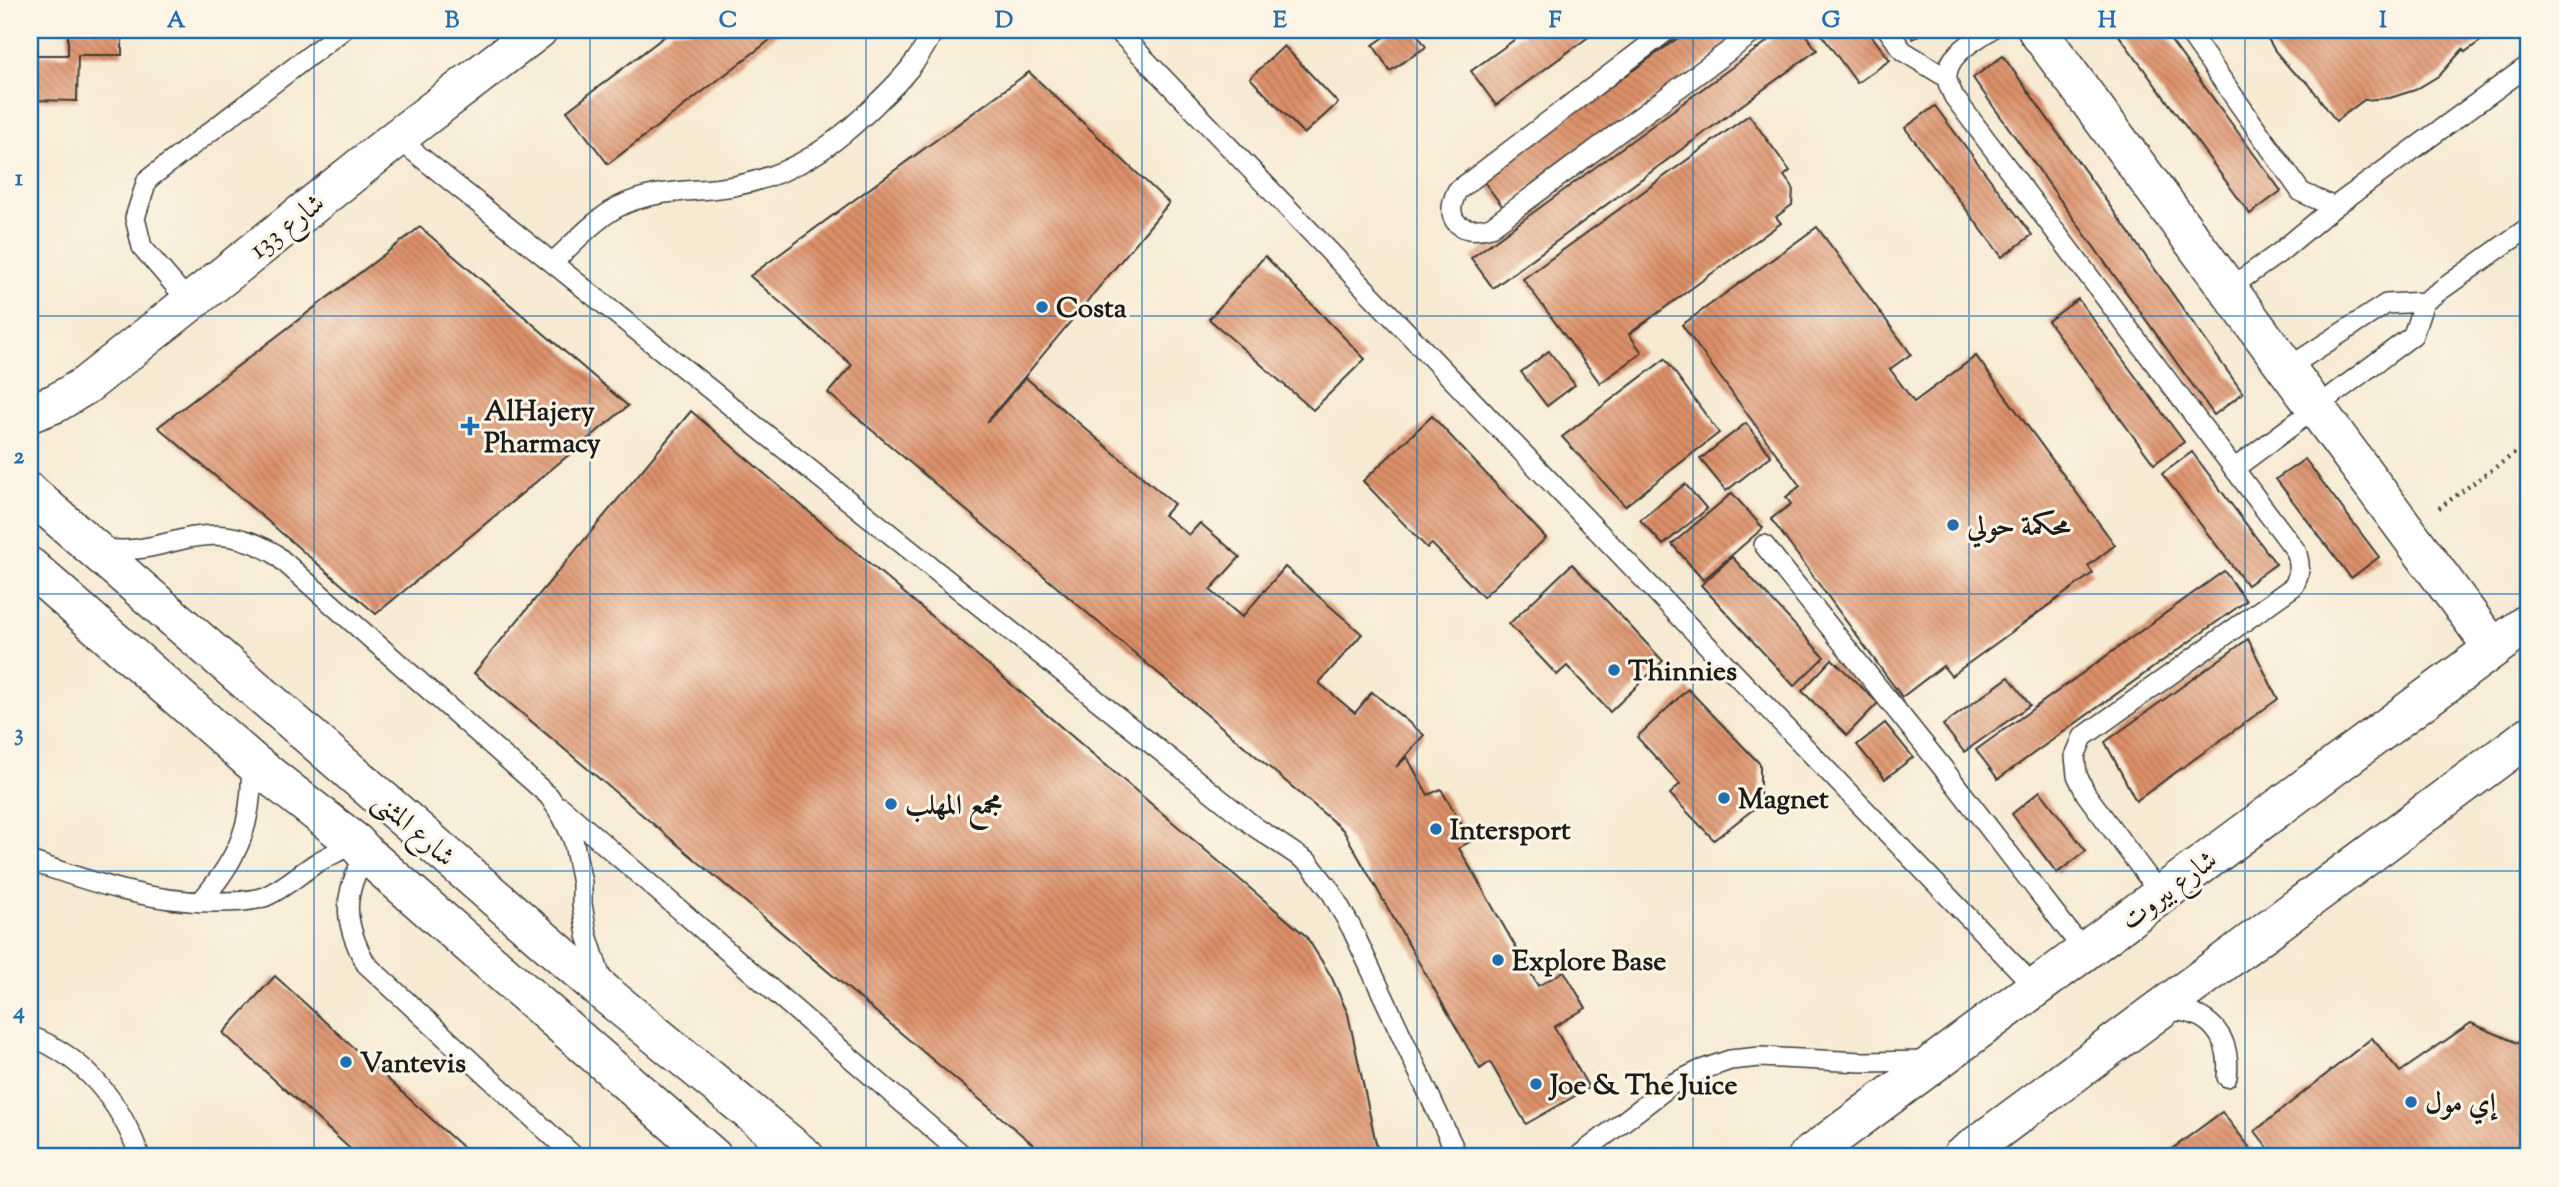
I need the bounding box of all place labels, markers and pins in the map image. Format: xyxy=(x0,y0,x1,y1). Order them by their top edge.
place label: Costa xyxy=(1056,290,1127,330)
marker: Costa xyxy=(1034,299,1050,315)
place label: AlHajery Pharmacy xyxy=(484,393,601,465)
marker: AlHajery Pharmacy xyxy=(462,418,478,434)
place label: محكمة حولي xyxy=(1966,508,2072,548)
marker: محكمة حولي xyxy=(1945,517,1961,533)
place label: Thinnies xyxy=(1628,653,1737,693)
marker: Thinnies xyxy=(1606,662,1622,678)
place label: Magnet xyxy=(1738,781,1829,821)
place label: مجمع المهلب xyxy=(905,787,1002,831)
marker: Magnet xyxy=(1716,790,1732,806)
marker: مجمع المهلب xyxy=(883,796,899,812)
place label: Intersport xyxy=(1450,812,1571,852)
marker: Intersport xyxy=(1428,821,1444,837)
place label: Explore Base xyxy=(1512,943,1666,983)
marker: Explore Base xyxy=(1490,952,1506,968)
place label: Vantevis xyxy=(360,1045,466,1085)
marker: Vantevis xyxy=(338,1054,354,1070)
place label: Joe & The Juice xyxy=(1548,1067,1738,1107)
marker: Joe & The Juice xyxy=(1528,1076,1544,1092)
place label: إي مول xyxy=(2425,1085,2498,1125)
marker: إي مول xyxy=(2403,1094,2419,1110)

